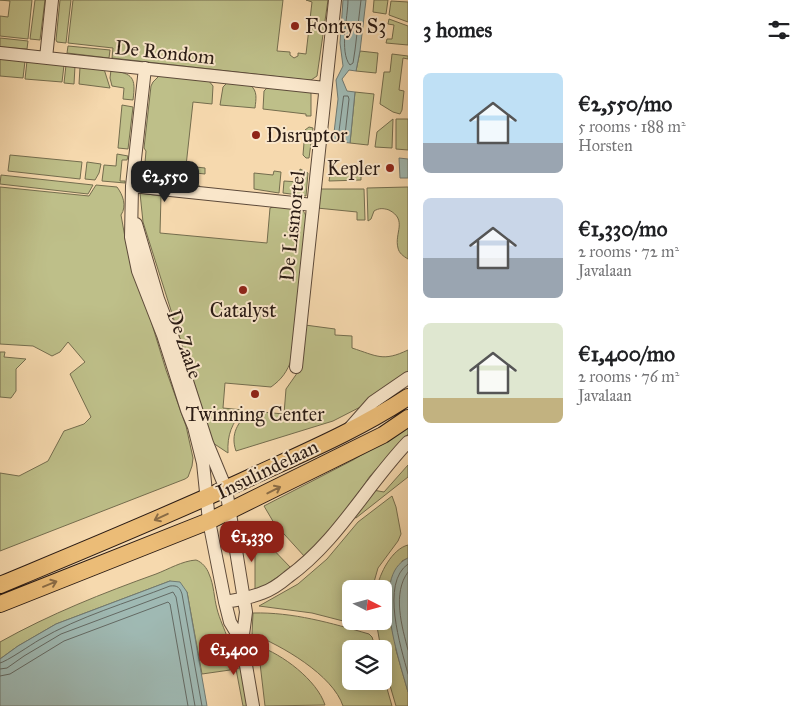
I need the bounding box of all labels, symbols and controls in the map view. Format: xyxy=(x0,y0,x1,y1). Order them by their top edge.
place label: Fontys S3 xyxy=(305,14,386,38)
icon: filters xyxy=(765,16,793,44)
text: 3 homes xyxy=(423,17,492,43)
marker: Fontys S3 xyxy=(289,20,301,32)
street label: De Rondom xyxy=(114,35,216,69)
text: €2,550/mo xyxy=(578,91,672,117)
icon: home xyxy=(463,93,523,153)
text: 5 rooms · 188 m² xyxy=(578,117,686,136)
place label: Disruptor xyxy=(266,123,348,147)
marker: Disruptor xyxy=(250,129,262,141)
text: Horsten xyxy=(578,136,633,155)
place label: Kepler xyxy=(327,156,380,180)
pin: €2,550 xyxy=(124,160,206,203)
marker: Kepler xyxy=(384,162,396,174)
text: €2,550 xyxy=(142,167,188,186)
street label: De Lismortel xyxy=(274,169,310,283)
text: €1,330/mo xyxy=(578,216,667,242)
icon: home xyxy=(463,218,523,278)
text: 2 rooms · 72 m² xyxy=(578,242,679,261)
text: Javalaan xyxy=(578,261,632,280)
marker: Catalyst xyxy=(237,284,249,296)
place label: Catalyst xyxy=(210,298,276,322)
street label: De Zaale xyxy=(162,306,208,382)
text: €1,400/mo xyxy=(578,341,675,367)
icon: home xyxy=(463,343,523,403)
text: 2 rooms · 76 m² xyxy=(578,367,679,386)
text: Javalaan xyxy=(578,386,632,405)
marker: Twinning Center xyxy=(249,388,261,400)
place label: Twinning Center xyxy=(185,402,325,427)
street label: Insulindelaan xyxy=(212,434,322,504)
one-way arrow xyxy=(266,485,281,494)
one-way arrow xyxy=(154,513,169,523)
pin: €1,330 xyxy=(211,520,293,563)
text: €1,330 xyxy=(231,527,273,546)
one-way arrow xyxy=(42,579,57,588)
north arrow xyxy=(342,580,392,630)
map controls xyxy=(342,580,392,690)
pin: €1,400 xyxy=(193,634,275,676)
text: €1,400 xyxy=(210,640,258,659)
button: layers xyxy=(342,640,392,690)

